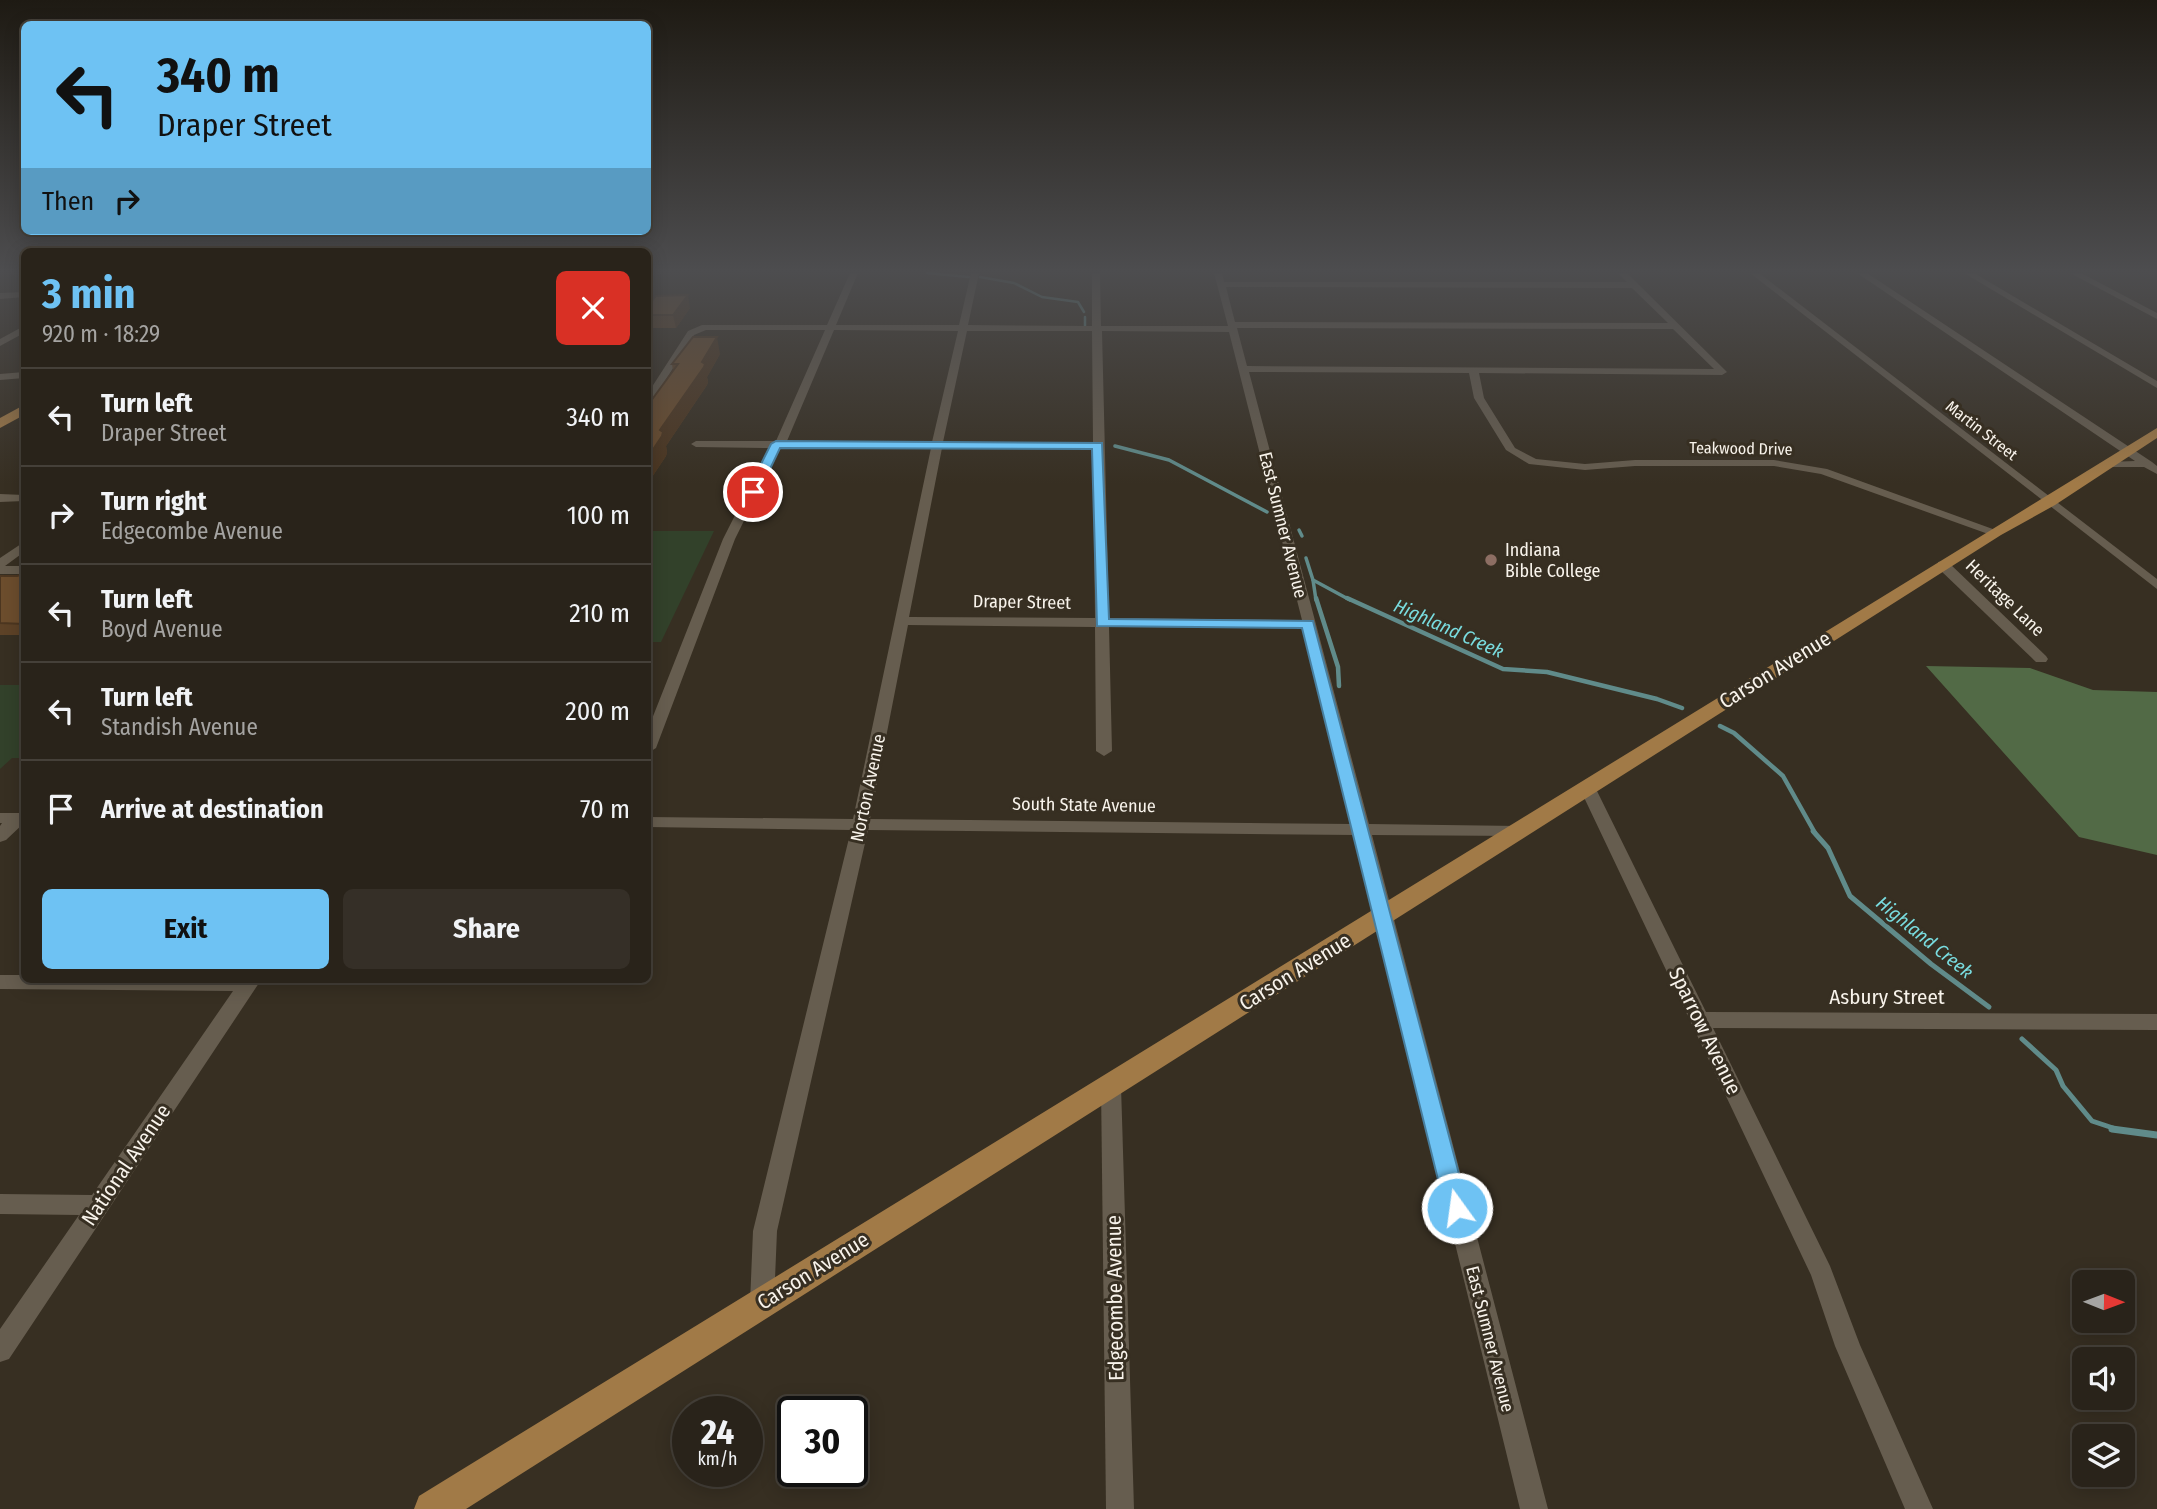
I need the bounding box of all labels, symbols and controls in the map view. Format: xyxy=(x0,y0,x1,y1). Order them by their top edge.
text: 340 m xyxy=(157,46,280,105)
icon: left xyxy=(42,49,133,140)
text: Draper Street xyxy=(157,106,332,144)
icon: right xyxy=(108,182,146,220)
text: Then xyxy=(42,186,94,217)
text: 3 min xyxy=(42,269,136,319)
button: close xyxy=(556,271,630,345)
text: 920 m · 18:29 xyxy=(42,320,160,348)
text: Turn left xyxy=(101,388,193,419)
street label: Martin Street xyxy=(1942,397,2022,465)
icon: left xyxy=(42,398,80,436)
text: 340 m xyxy=(566,402,630,433)
text: Draper Street xyxy=(101,419,227,447)
street label: Teakwood Drive xyxy=(1689,438,1793,459)
street label: East Sumner Avenue xyxy=(1254,450,1312,600)
pin xyxy=(723,462,783,522)
icon: arrive xyxy=(734,473,772,511)
text: Turn right xyxy=(101,486,207,517)
icon: right xyxy=(42,496,80,534)
text: 100 m xyxy=(567,500,630,531)
text: Edgecombe Avenue xyxy=(101,517,283,545)
place label: Indiana Bible College xyxy=(1505,539,1600,582)
marker: Indiana Bible College xyxy=(1483,552,1499,568)
street label: Heritage Lane xyxy=(1961,555,2049,641)
text: Turn left xyxy=(101,584,193,615)
street label: Draper Street xyxy=(973,590,1071,614)
icon: left xyxy=(42,594,80,632)
water label: Highland Creek xyxy=(1390,594,1507,663)
text: 210 m xyxy=(569,598,630,629)
text: Boyd Avenue xyxy=(101,615,223,643)
street label: Carson Avenue xyxy=(1714,625,1836,715)
text: Turn left xyxy=(101,682,193,713)
icon: left xyxy=(42,692,80,730)
text: 200 m xyxy=(565,696,630,727)
text: Standish Avenue xyxy=(101,713,258,741)
street label: Norton Avenue xyxy=(846,732,890,844)
icon: arrive xyxy=(42,790,80,828)
street label: South State Avenue xyxy=(1012,793,1156,817)
text: Arrive at destination xyxy=(101,794,324,825)
text: 70 m xyxy=(580,794,630,825)
button: Exit xyxy=(42,889,329,969)
button: Share xyxy=(343,889,630,969)
water label: Highland Creek xyxy=(1872,891,1978,983)
street label: Carson Avenue xyxy=(1234,927,1356,1017)
street label: Sparrow Avenue xyxy=(1663,963,1747,1099)
street label: Asbury Street xyxy=(1829,984,1945,1010)
street label: National Avenue xyxy=(76,1099,176,1231)
position arrow xyxy=(1420,1171,1494,1245)
street label: Edgecombe Avenue xyxy=(1101,1215,1129,1381)
street label: Carson Avenue xyxy=(752,1226,874,1316)
street label: East Sumner Avenue xyxy=(1461,1264,1519,1414)
north arrow xyxy=(2072,1270,2135,1334)
map controls xyxy=(2072,1270,2135,1487)
button: sound xyxy=(2072,1347,2135,1410)
speed limit sign: 30 xyxy=(777,1396,868,1487)
text: 24 xyxy=(701,1411,734,1453)
button: layers xyxy=(2072,1424,2135,1487)
text: km/h xyxy=(697,1448,738,1470)

